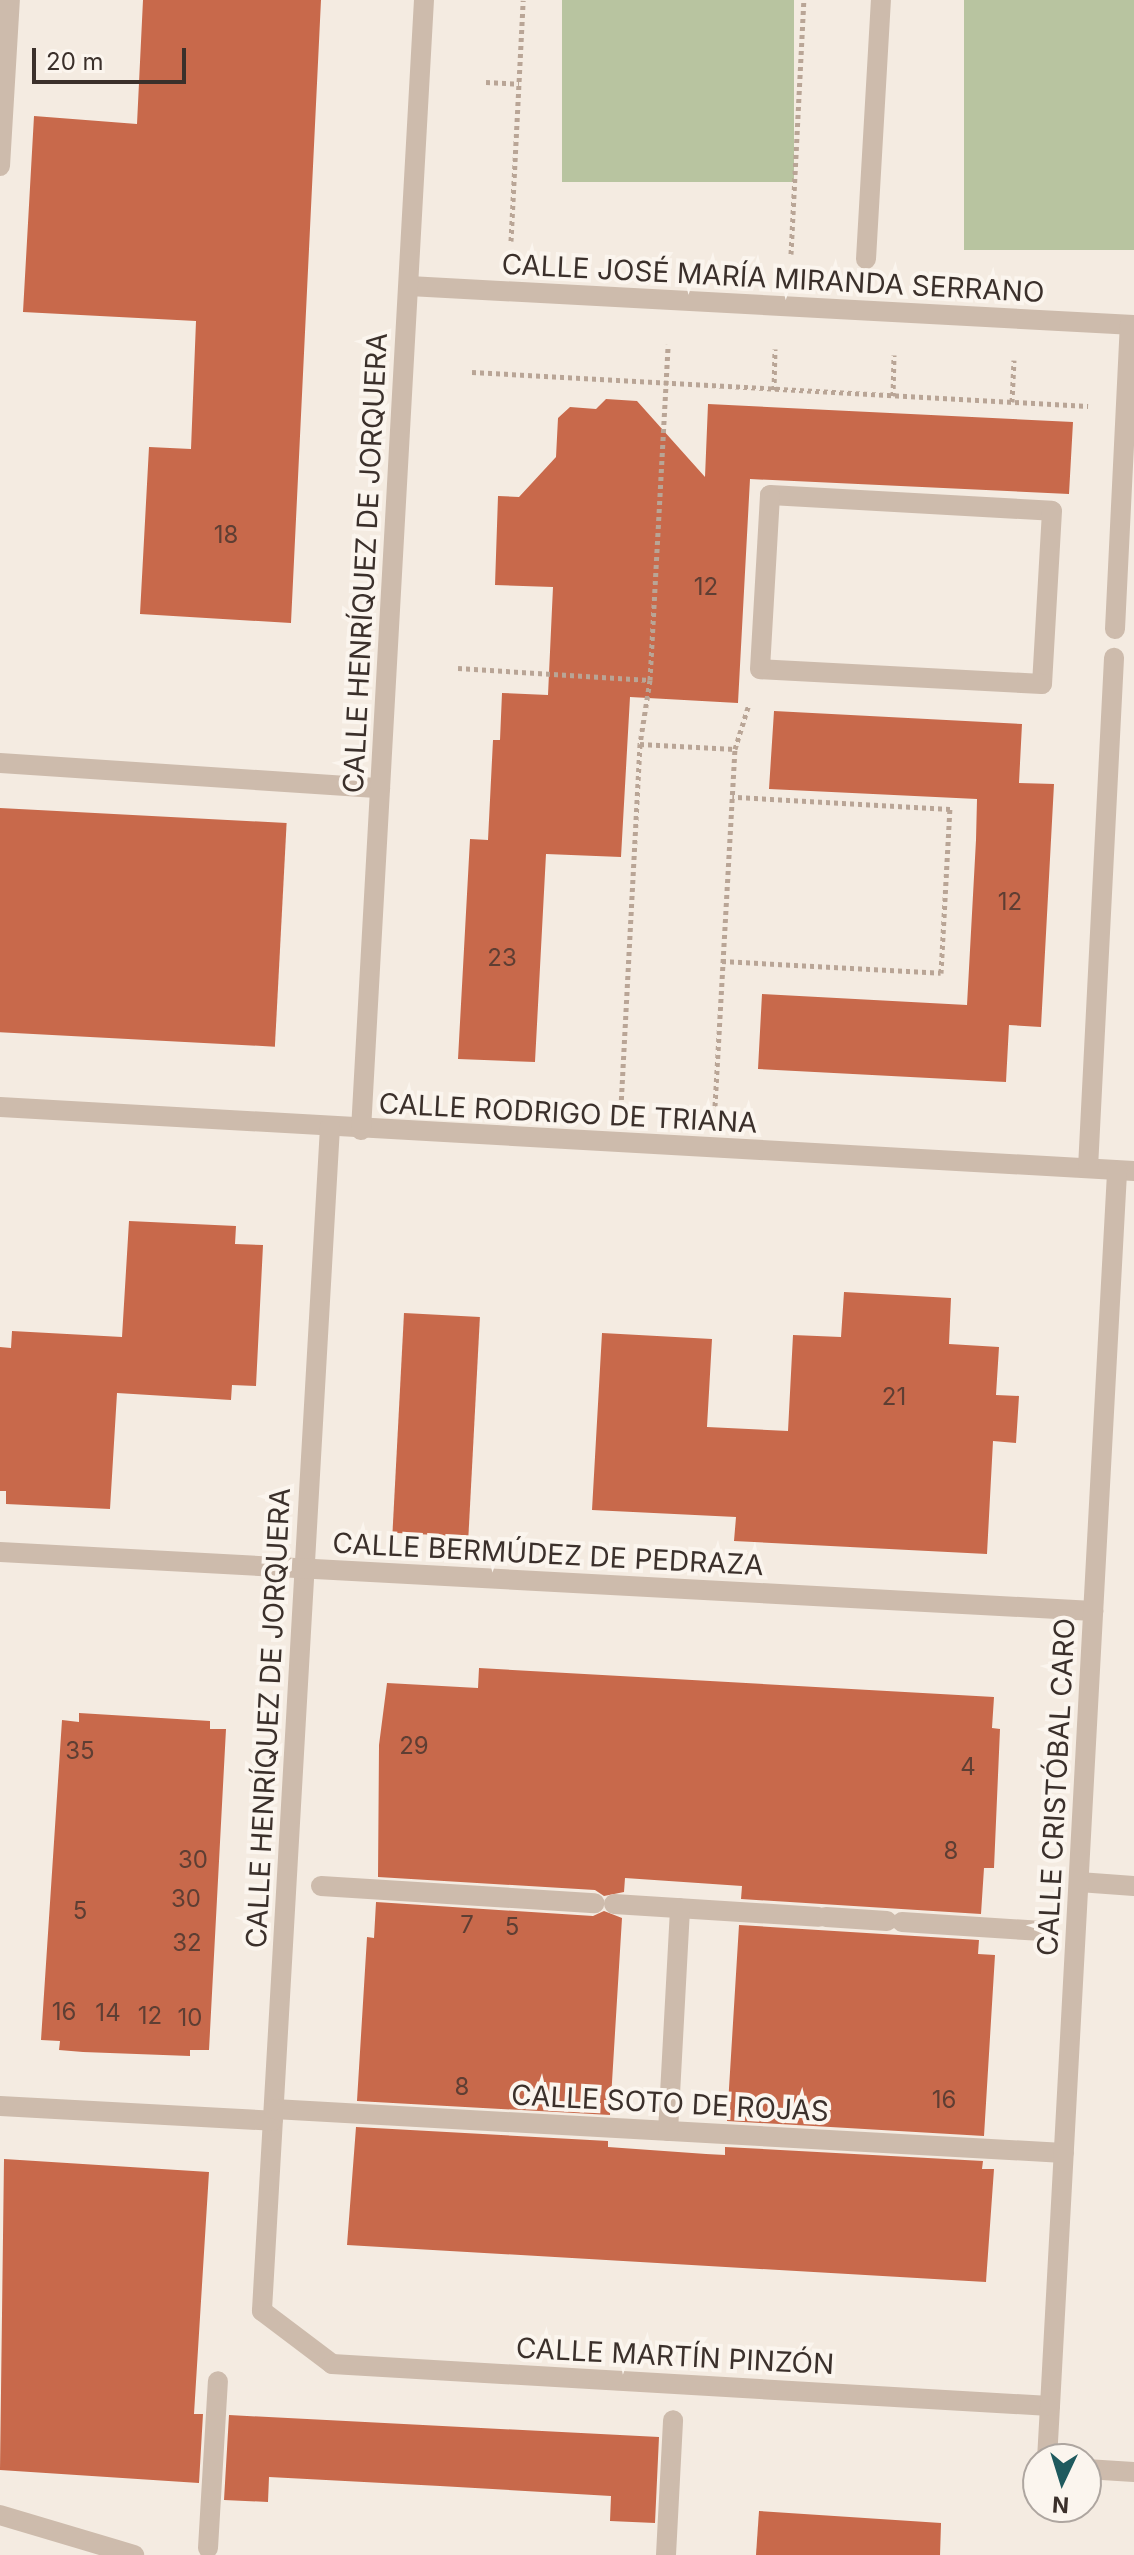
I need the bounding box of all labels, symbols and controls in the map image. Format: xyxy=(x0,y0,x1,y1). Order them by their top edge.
scale bar xyxy=(36,32,190,82)
text: 20 m xyxy=(46,47,104,76)
street label: CALLE JOSÉ MARÍA MIRANDA SERRANO xyxy=(501,247,1045,309)
street label: CALLE HENRÍQUEZ DE JORQUERA xyxy=(336,332,394,794)
house number: 18 xyxy=(214,521,238,549)
house number: 12 xyxy=(694,573,718,601)
house number: 12 xyxy=(998,888,1022,916)
house number: 23 xyxy=(487,944,517,972)
street label: CALLE RODRIGO DE TRIANA xyxy=(378,1086,758,1140)
house number: 21 xyxy=(882,1383,906,1411)
street label: CALLE HENRÍQUEZ DE JORQUERA xyxy=(239,1487,297,1949)
street label: CALLE BERMÚDEZ DE PEDRAZA xyxy=(332,1526,764,1582)
street label: CALLE CRISTÓBAL CARO xyxy=(1030,1617,1082,1957)
house number: 29 xyxy=(399,1732,429,1760)
house number: 35 xyxy=(65,1737,95,1765)
house number: 4 xyxy=(960,1753,976,1781)
house number: 8 xyxy=(944,1837,958,1865)
house number: 30 xyxy=(178,1846,208,1874)
house number: 30 xyxy=(171,1885,201,1913)
house number: 5 xyxy=(73,1897,87,1925)
house number: 7 xyxy=(460,1911,474,1939)
house number: 5 xyxy=(505,1913,519,1941)
house number: 32 xyxy=(172,1929,202,1957)
house number: 16 xyxy=(52,1998,76,2026)
house number: 14 xyxy=(95,1999,121,2027)
house number: 12 xyxy=(138,2002,162,2030)
house number: 10 xyxy=(178,2004,202,2032)
house number: 8 xyxy=(455,2073,469,2101)
street label: CALLE SOTO DE ROJAS xyxy=(510,2078,830,2128)
house number: 16 xyxy=(932,2086,956,2114)
street label: CALLE MARTÍN PINZÓN xyxy=(515,2331,835,2381)
north arrow xyxy=(1022,2443,1102,2523)
text: N xyxy=(1051,2491,1070,2519)

